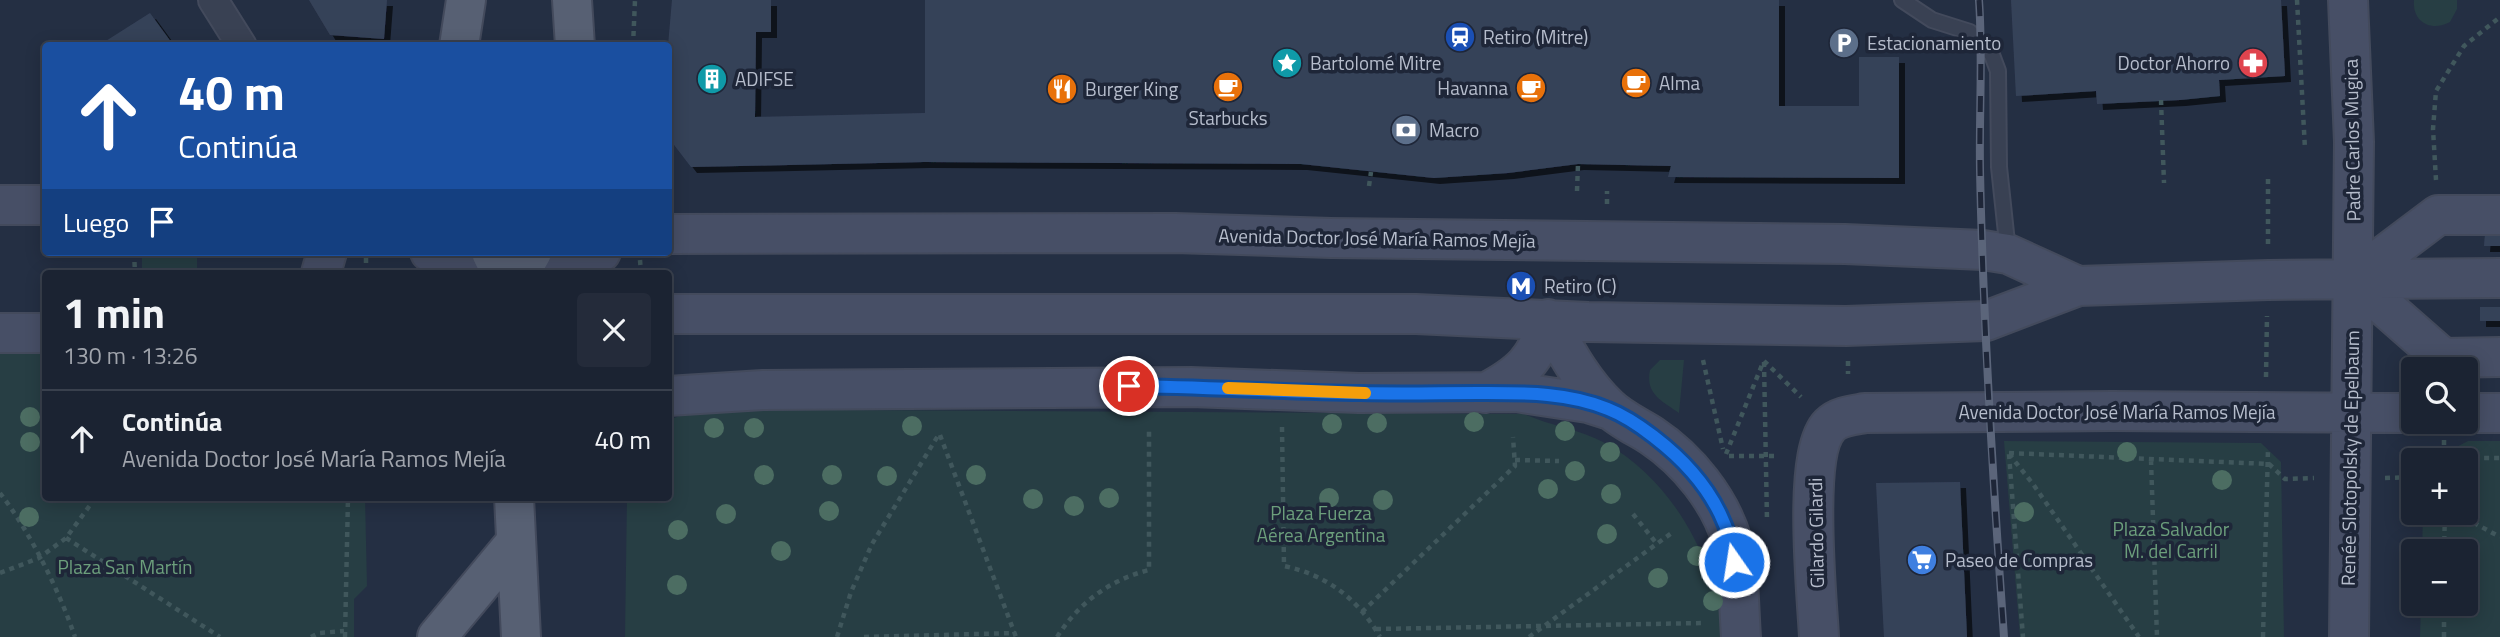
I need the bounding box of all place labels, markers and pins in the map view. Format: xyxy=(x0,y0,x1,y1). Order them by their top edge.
station icon: Retiro (Mitre) xyxy=(1443,20,1477,54)
place label: Retiro (Mitre) xyxy=(1483,22,1588,51)
parking icon: Estacionamiento xyxy=(1827,26,1861,60)
place label: Estacionamiento xyxy=(1867,28,2001,57)
place icon: Bartolomé Mitre xyxy=(1270,46,1304,80)
pharmacy icon: Doctor Ahorro xyxy=(2236,46,2270,80)
place label: Bartolomé Mitre xyxy=(1310,48,1441,77)
place label: Doctor Ahorro xyxy=(2117,48,2230,77)
building icon: ADIFSE xyxy=(695,62,729,96)
place label: ADIFSE xyxy=(735,64,794,93)
cafe icon: Alma xyxy=(1619,66,1653,100)
place label: Alma xyxy=(1659,68,1701,97)
cafe icon: Starbucks xyxy=(1211,70,1245,104)
cafe icon: Havanna xyxy=(1514,71,1548,105)
restaurant icon: Burger King xyxy=(1045,72,1079,106)
place label: Havanna xyxy=(1437,73,1508,102)
place label: Burger King xyxy=(1085,74,1179,103)
place label: Starbucks xyxy=(1188,103,1268,132)
bank icon: Macro xyxy=(1389,113,1423,147)
place label: Macro xyxy=(1429,115,1479,144)
metro station icon: Retiro (C) xyxy=(1504,269,1538,303)
place label: Retiro (C) xyxy=(1544,271,1617,300)
pin xyxy=(1099,356,1159,416)
supermarket icon: Paseo de Compras xyxy=(1905,543,1939,577)
place label: Paseo de Compras xyxy=(1945,545,2093,574)

